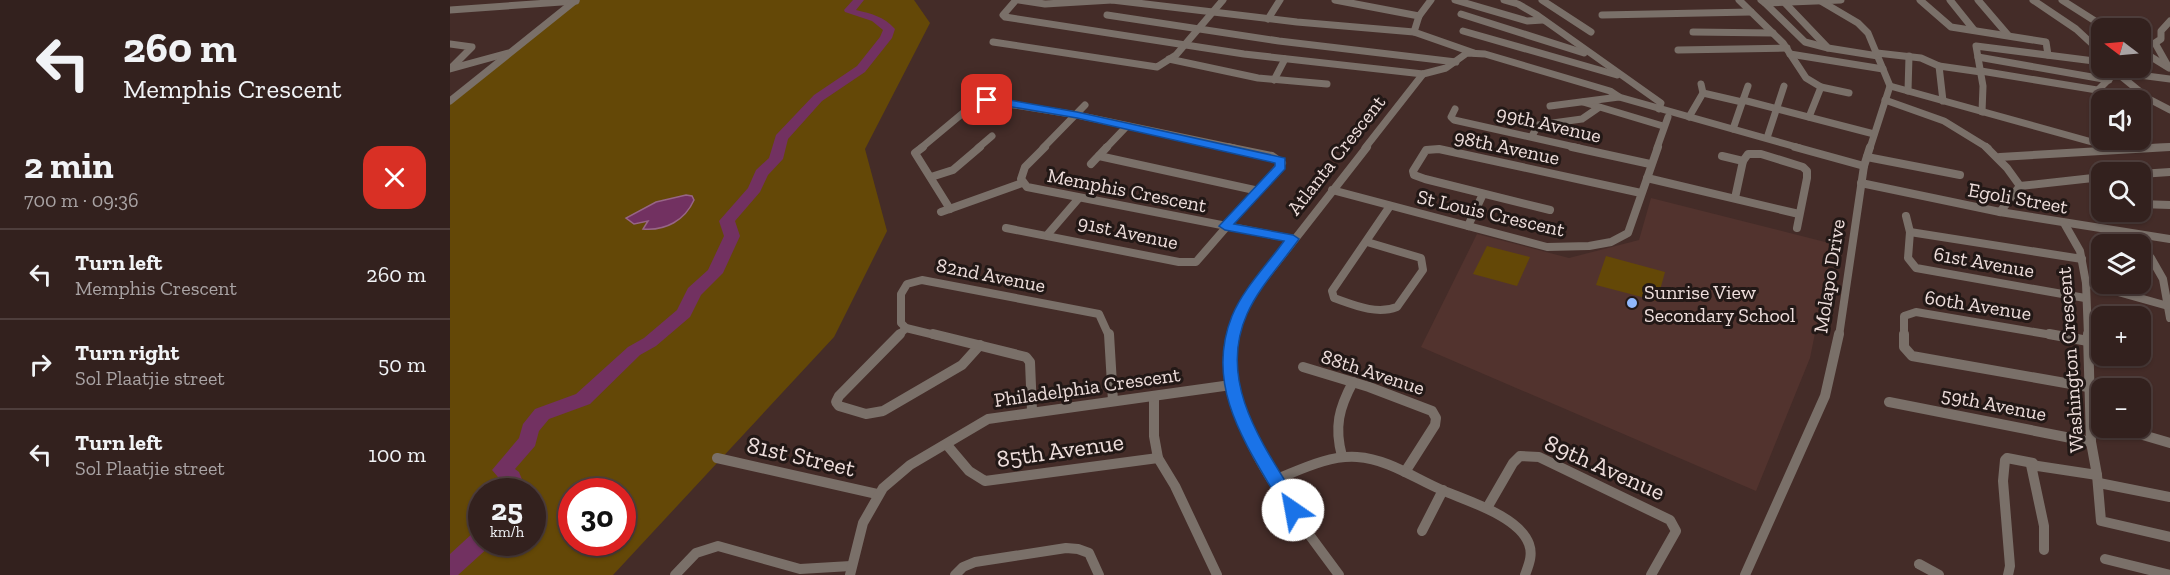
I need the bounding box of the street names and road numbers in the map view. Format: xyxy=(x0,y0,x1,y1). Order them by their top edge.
street label: Atlanta Crescent xyxy=(1282,90,1391,220)
street label: 99th Avenue xyxy=(1494,100,1604,148)
street label: 98th Avenue xyxy=(1452,124,1562,170)
street label: Memphis Crescent xyxy=(1045,163,1209,217)
street label: Egoli Street xyxy=(1966,177,2070,219)
street label: St Louis Crescent xyxy=(1415,184,1568,242)
street label: 91st Avenue xyxy=(1076,210,1180,254)
street label: Molapo Drive xyxy=(1808,217,1850,335)
street label: 61st Avenue xyxy=(1932,241,2036,283)
street label: 82nd Avenue xyxy=(934,253,1048,297)
street label: Washington Crescent xyxy=(2051,266,2088,454)
street label: 60th Avenue xyxy=(1923,285,2033,325)
street label: 88th Avenue xyxy=(1318,344,1428,400)
street label: Philadelphia Crescent xyxy=(992,362,1182,412)
street label: 59th Avenue xyxy=(1939,382,2049,426)
street label: 85th Avenue xyxy=(995,427,1125,473)
street label: 89th Avenue xyxy=(1540,428,1670,506)
street label: 81st Street xyxy=(744,429,858,483)

